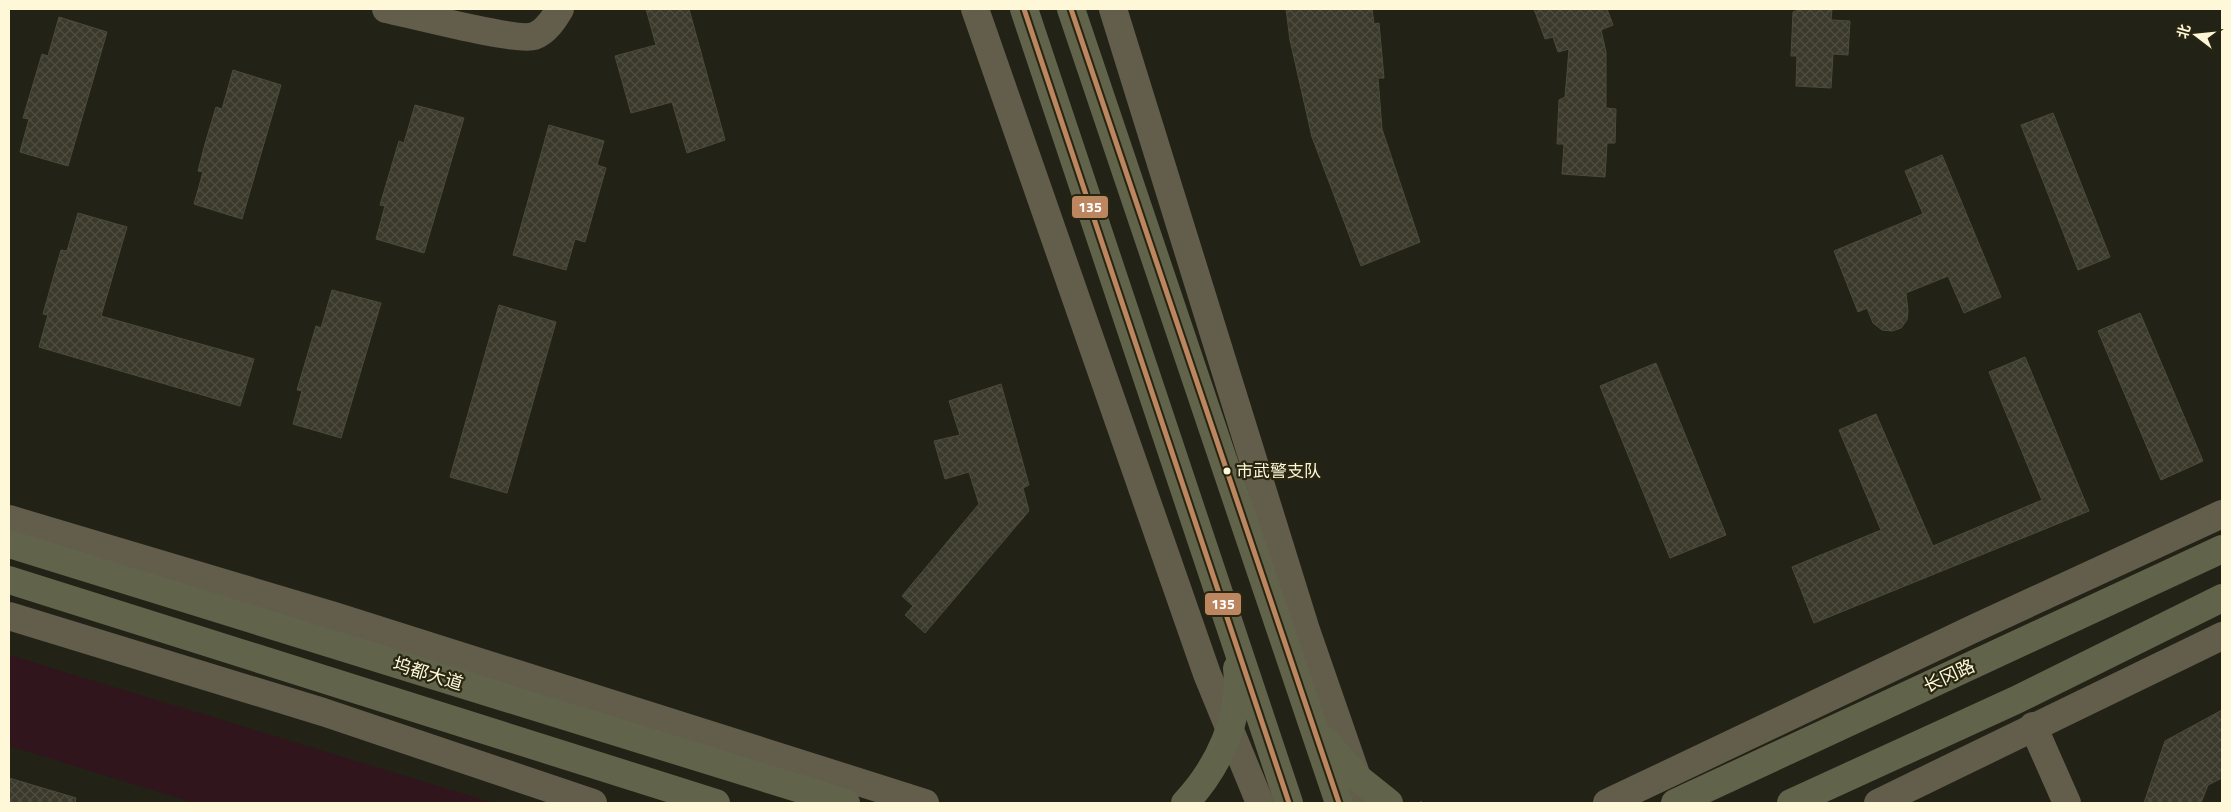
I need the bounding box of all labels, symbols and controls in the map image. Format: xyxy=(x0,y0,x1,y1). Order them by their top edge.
north arrow xyxy=(2171,10,2221,60)
text: 北 xyxy=(2171,22,2195,41)
line badge: 135 xyxy=(1071,195,1109,219)
text: 135 xyxy=(1078,196,1102,217)
place label: 市武警支队 xyxy=(1236,458,1321,484)
marker: 市武警支队 xyxy=(1222,466,1232,476)
line badge: 135 xyxy=(1204,592,1242,616)
text: 135 xyxy=(1211,593,1235,614)
street label: 坞都大道 xyxy=(390,650,467,697)
street label: 长冈路 xyxy=(1919,652,1979,699)

